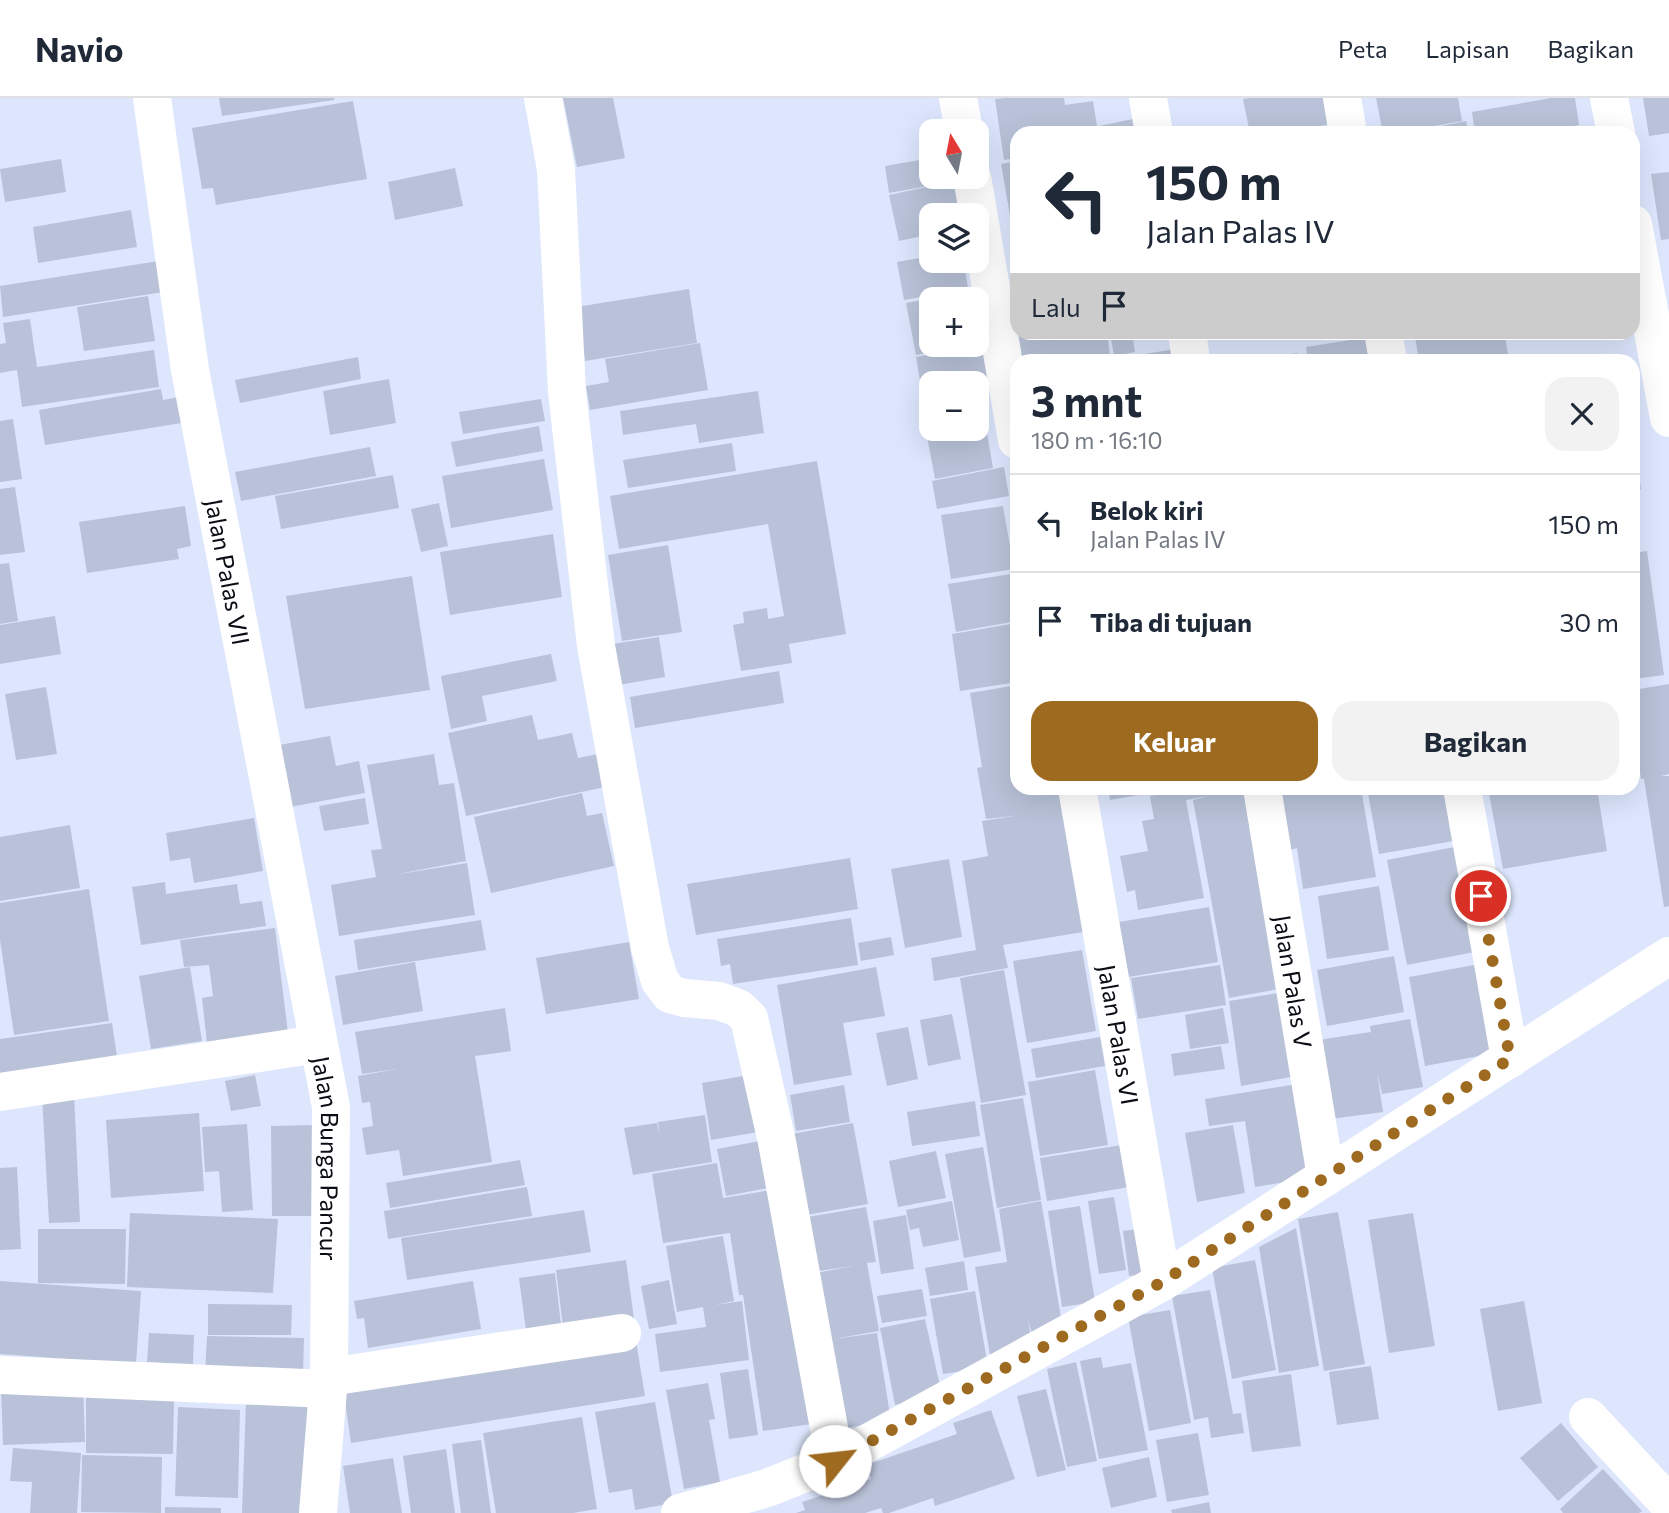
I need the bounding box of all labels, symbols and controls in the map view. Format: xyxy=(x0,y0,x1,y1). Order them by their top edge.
text: Navio xyxy=(35,28,124,69)
text: Peta xyxy=(1338,34,1388,63)
text: Lapisan xyxy=(1426,34,1509,63)
text: Bagikan xyxy=(1547,34,1634,63)
north arrow xyxy=(919,119,989,189)
map controls xyxy=(919,119,989,441)
text: 150 m xyxy=(1146,150,1281,210)
icon: left xyxy=(1031,154,1122,245)
button: layers xyxy=(919,203,989,273)
text: Jalan Palas IV xyxy=(1146,210,1335,250)
button: + xyxy=(919,287,989,357)
icon: arrive xyxy=(1095,287,1133,325)
text: Lalu xyxy=(1031,291,1081,322)
button: − xyxy=(919,371,989,441)
text: 3 mnt xyxy=(1031,374,1142,426)
button: close xyxy=(1545,377,1619,451)
text: 180 m · 16:10 xyxy=(1031,426,1163,454)
text: Belok kiri xyxy=(1090,494,1204,525)
street label: Jalan Palas VII xyxy=(200,496,257,647)
icon: left xyxy=(1031,504,1069,542)
text: 150 m xyxy=(1548,508,1619,539)
text: Jalan Palas IV xyxy=(1090,525,1226,553)
icon: arrive xyxy=(1031,602,1069,640)
text: Tiba di tujuan xyxy=(1090,606,1252,637)
text: 30 m xyxy=(1560,606,1619,637)
button: Keluar xyxy=(1031,701,1318,781)
button: Bagikan xyxy=(1332,701,1619,781)
pin xyxy=(1451,866,1511,926)
icon: arrive xyxy=(1462,877,1500,915)
street label: Jalan Palas V xyxy=(1269,912,1319,1050)
street label: Jalan Palas VI xyxy=(1093,962,1146,1107)
street label: Jalan Bunga Pancur xyxy=(307,1053,345,1261)
position arrow xyxy=(798,1424,872,1498)

